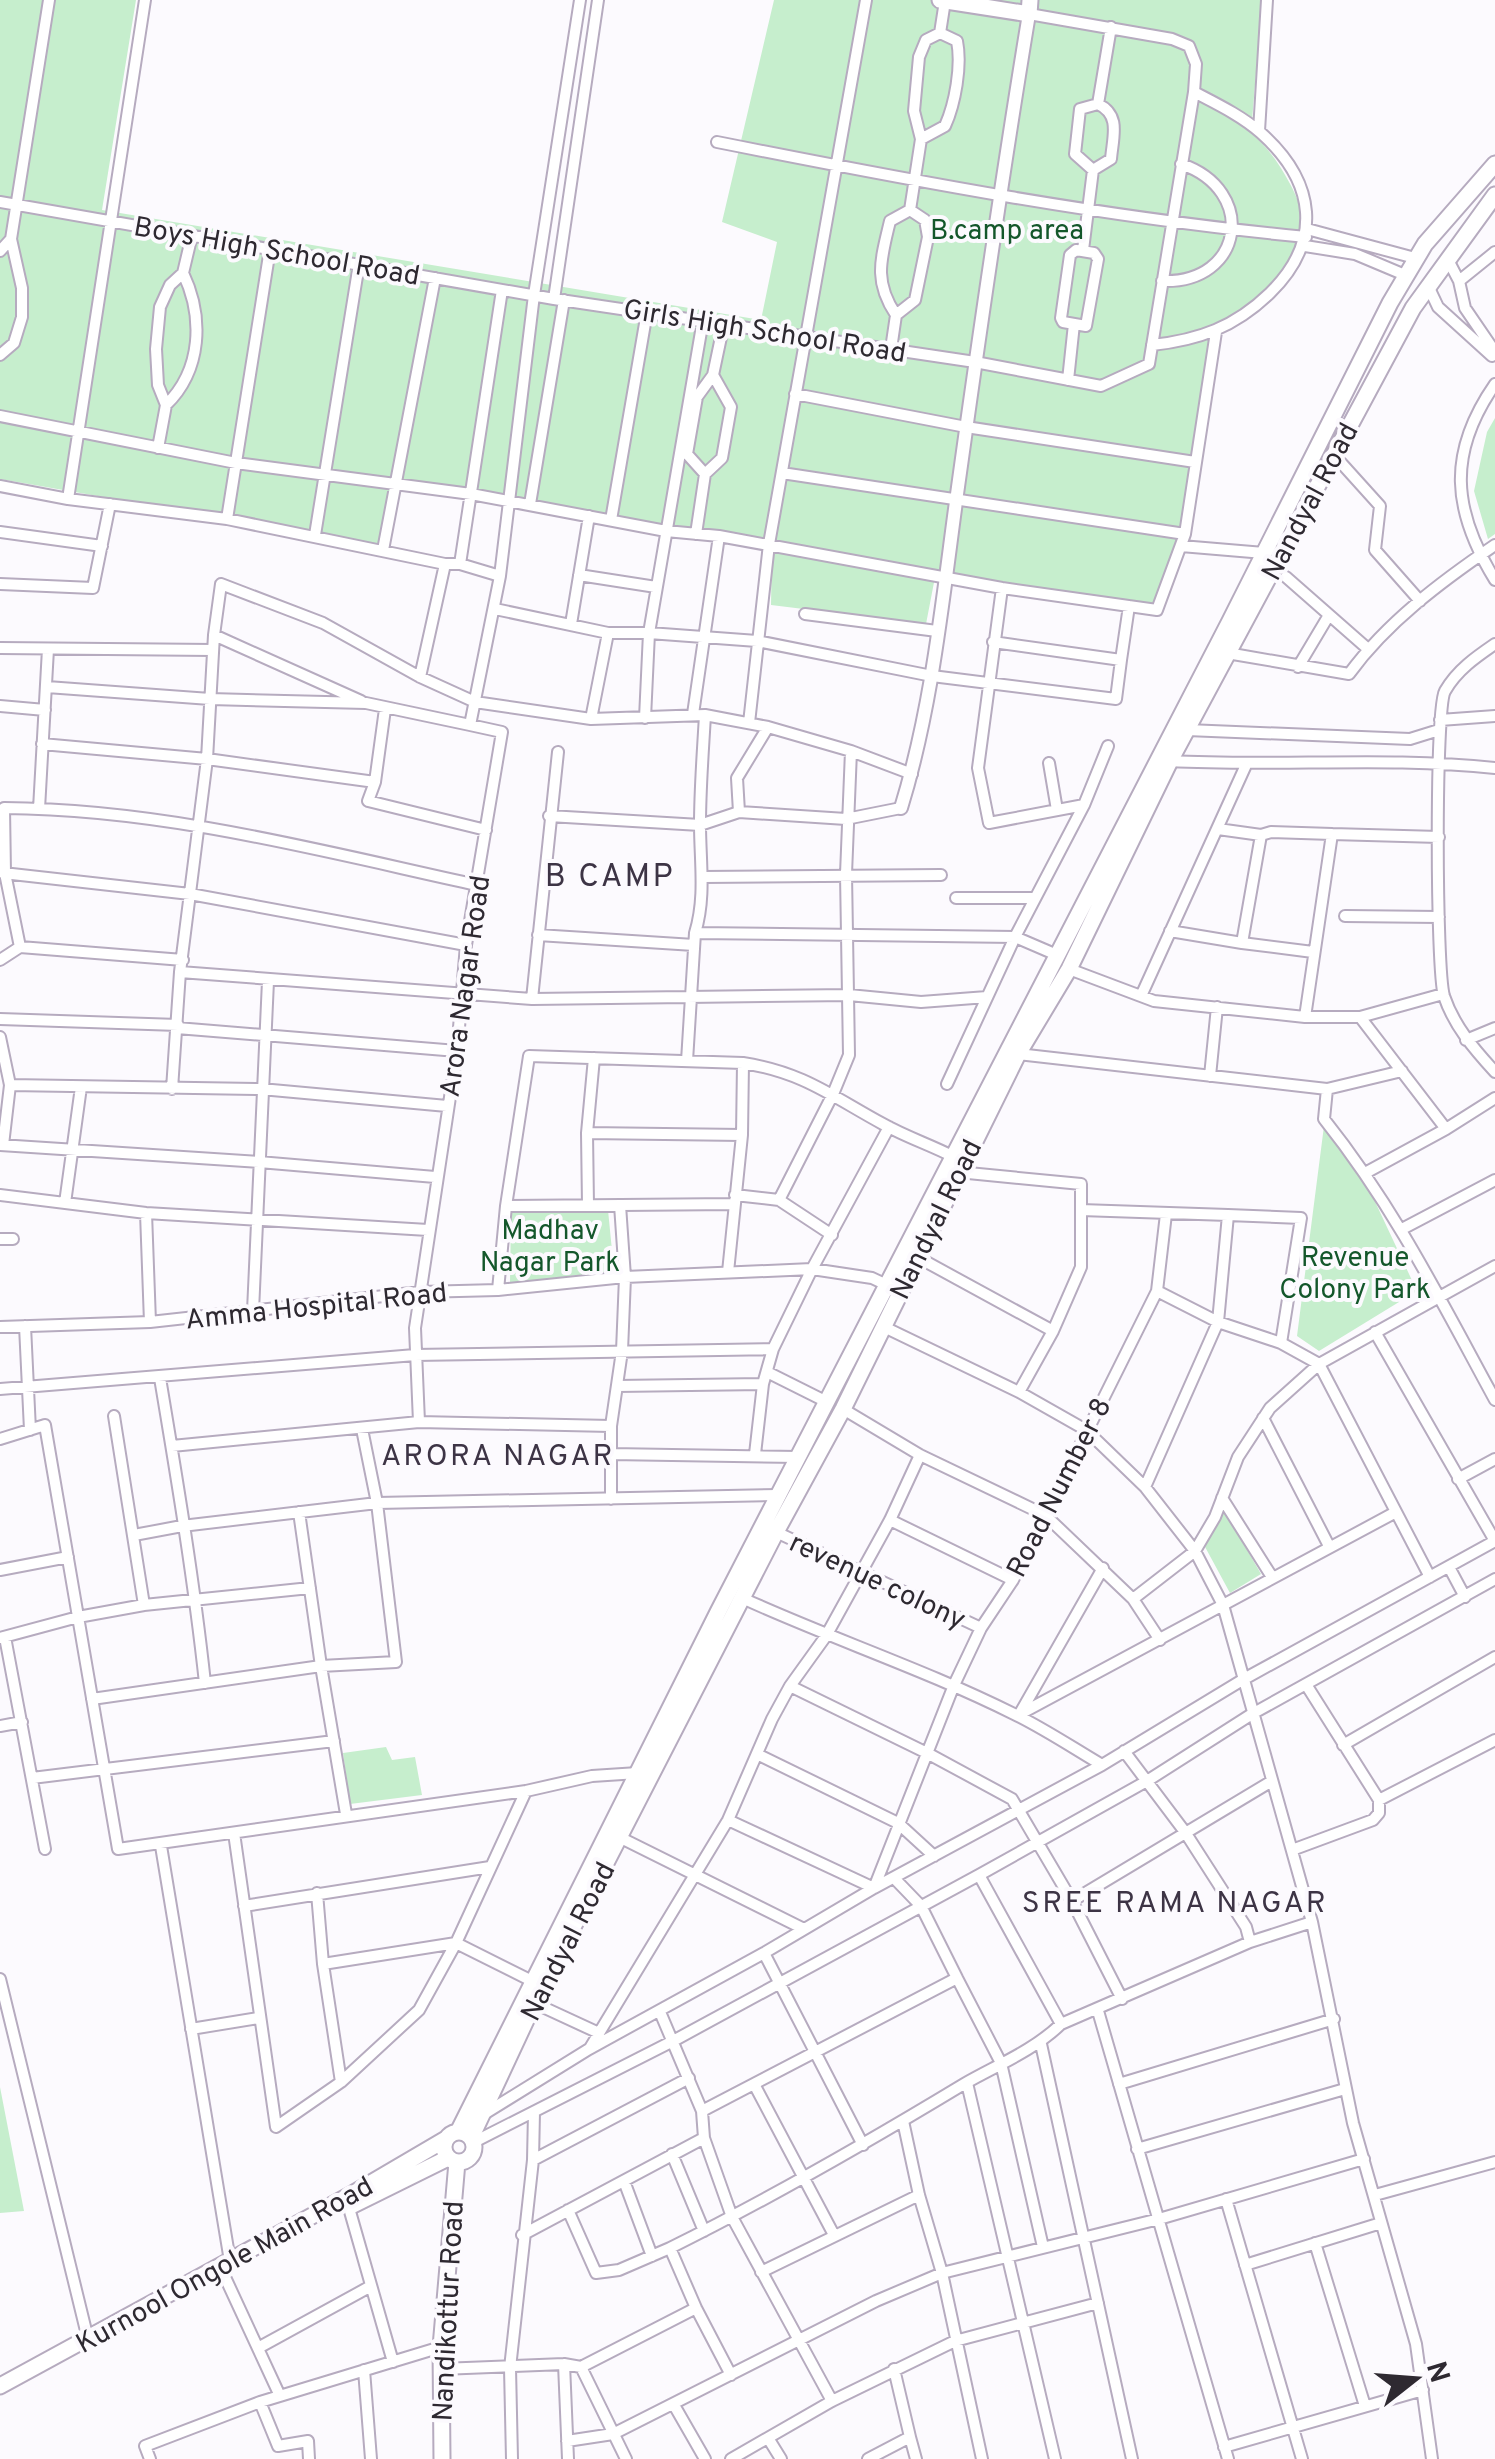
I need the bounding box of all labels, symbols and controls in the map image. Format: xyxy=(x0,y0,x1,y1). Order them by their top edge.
street label: Boys High School Road xyxy=(131,210,422,296)
park label: B.camp area xyxy=(930,214,1084,250)
street label: Girls High School Road xyxy=(621,293,909,373)
street label: Nandyal Road xyxy=(1255,417,1368,588)
district label: B CAMP xyxy=(545,858,675,898)
street label: Arora Nagar Road xyxy=(434,873,500,1100)
street label: Nandyal Road xyxy=(883,1134,992,1306)
park label: Madhav Nagar Park xyxy=(480,1214,620,1282)
park label: Revenue Colony Park xyxy=(1279,1241,1431,1309)
street label: Amma Hospital Road xyxy=(184,1276,449,1340)
street label: Road Number 8 xyxy=(1000,1392,1121,1584)
district label: ARORA NAGAR xyxy=(381,1439,615,1476)
street label: revenue colony xyxy=(783,1526,971,1639)
street label: Nandyal Road xyxy=(514,1857,625,2028)
district label: SREE RAMA NAGAR xyxy=(1022,1886,1328,1923)
street label: Kurnool Ongole Main Road xyxy=(70,2170,380,2363)
street label: Nandikottur Road xyxy=(426,2200,474,2422)
north arrow xyxy=(1365,2329,1465,2429)
text: N xyxy=(1416,2358,1456,2387)

